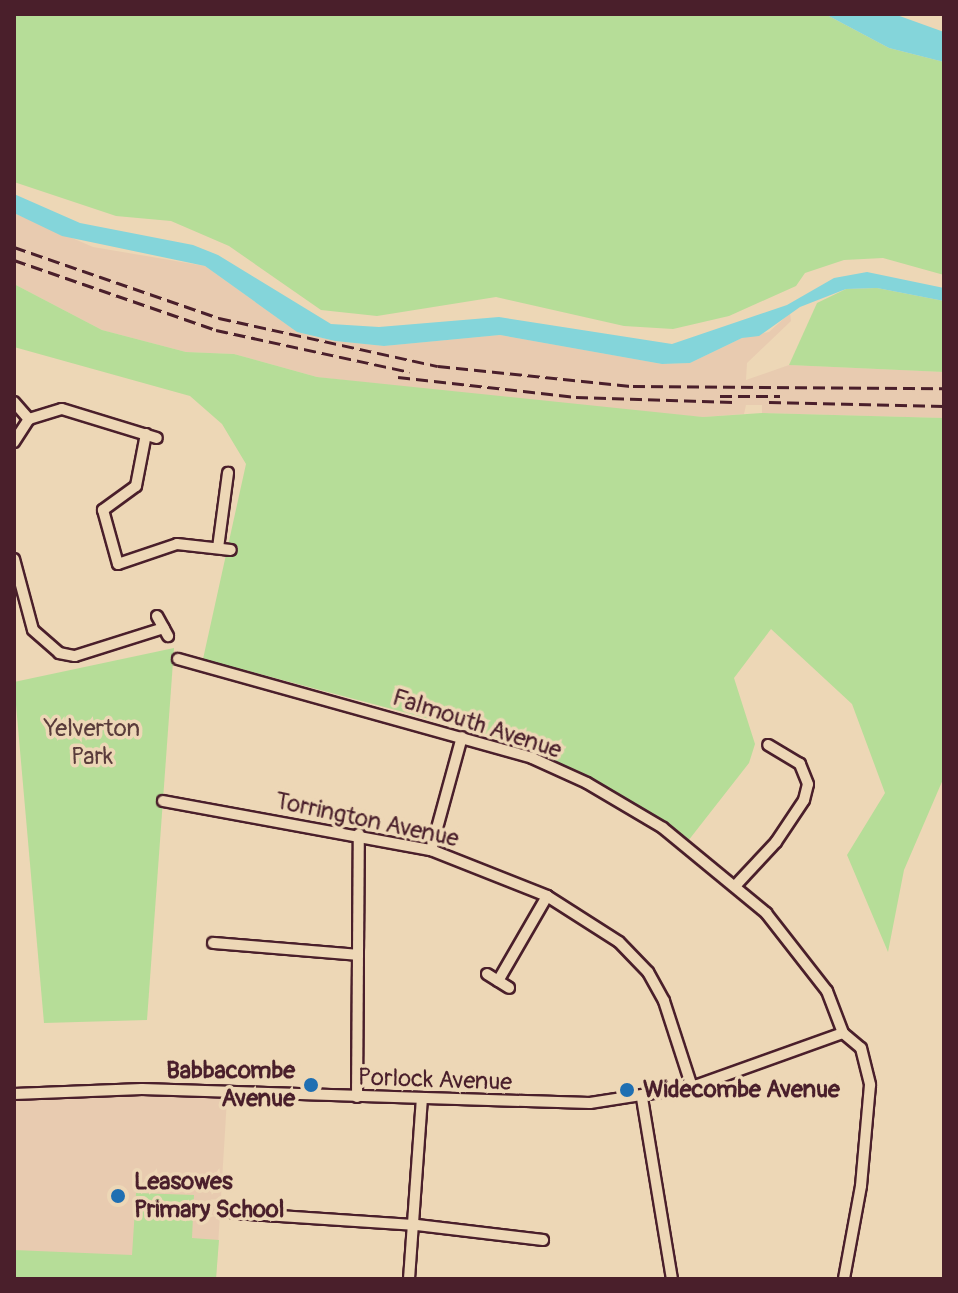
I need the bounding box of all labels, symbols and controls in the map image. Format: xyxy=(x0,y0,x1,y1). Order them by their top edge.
street label: Falmouth Avenue xyxy=(389,683,565,765)
park label: Yelverton Park xyxy=(44,715,140,771)
street label: Torrington Avenue xyxy=(273,786,461,854)
place label: Babbacombe Avenue xyxy=(166,1057,295,1113)
street label: Porlock Avenue xyxy=(357,1063,513,1097)
marker: Babbacombe Avenue xyxy=(302,1076,320,1094)
place label: Widecombe Avenue xyxy=(643,1076,840,1104)
marker: Widecombe Avenue xyxy=(618,1081,636,1099)
place label: Leasowes Primary School xyxy=(134,1168,284,1224)
marker: Leasowes Primary School xyxy=(109,1187,127,1205)

